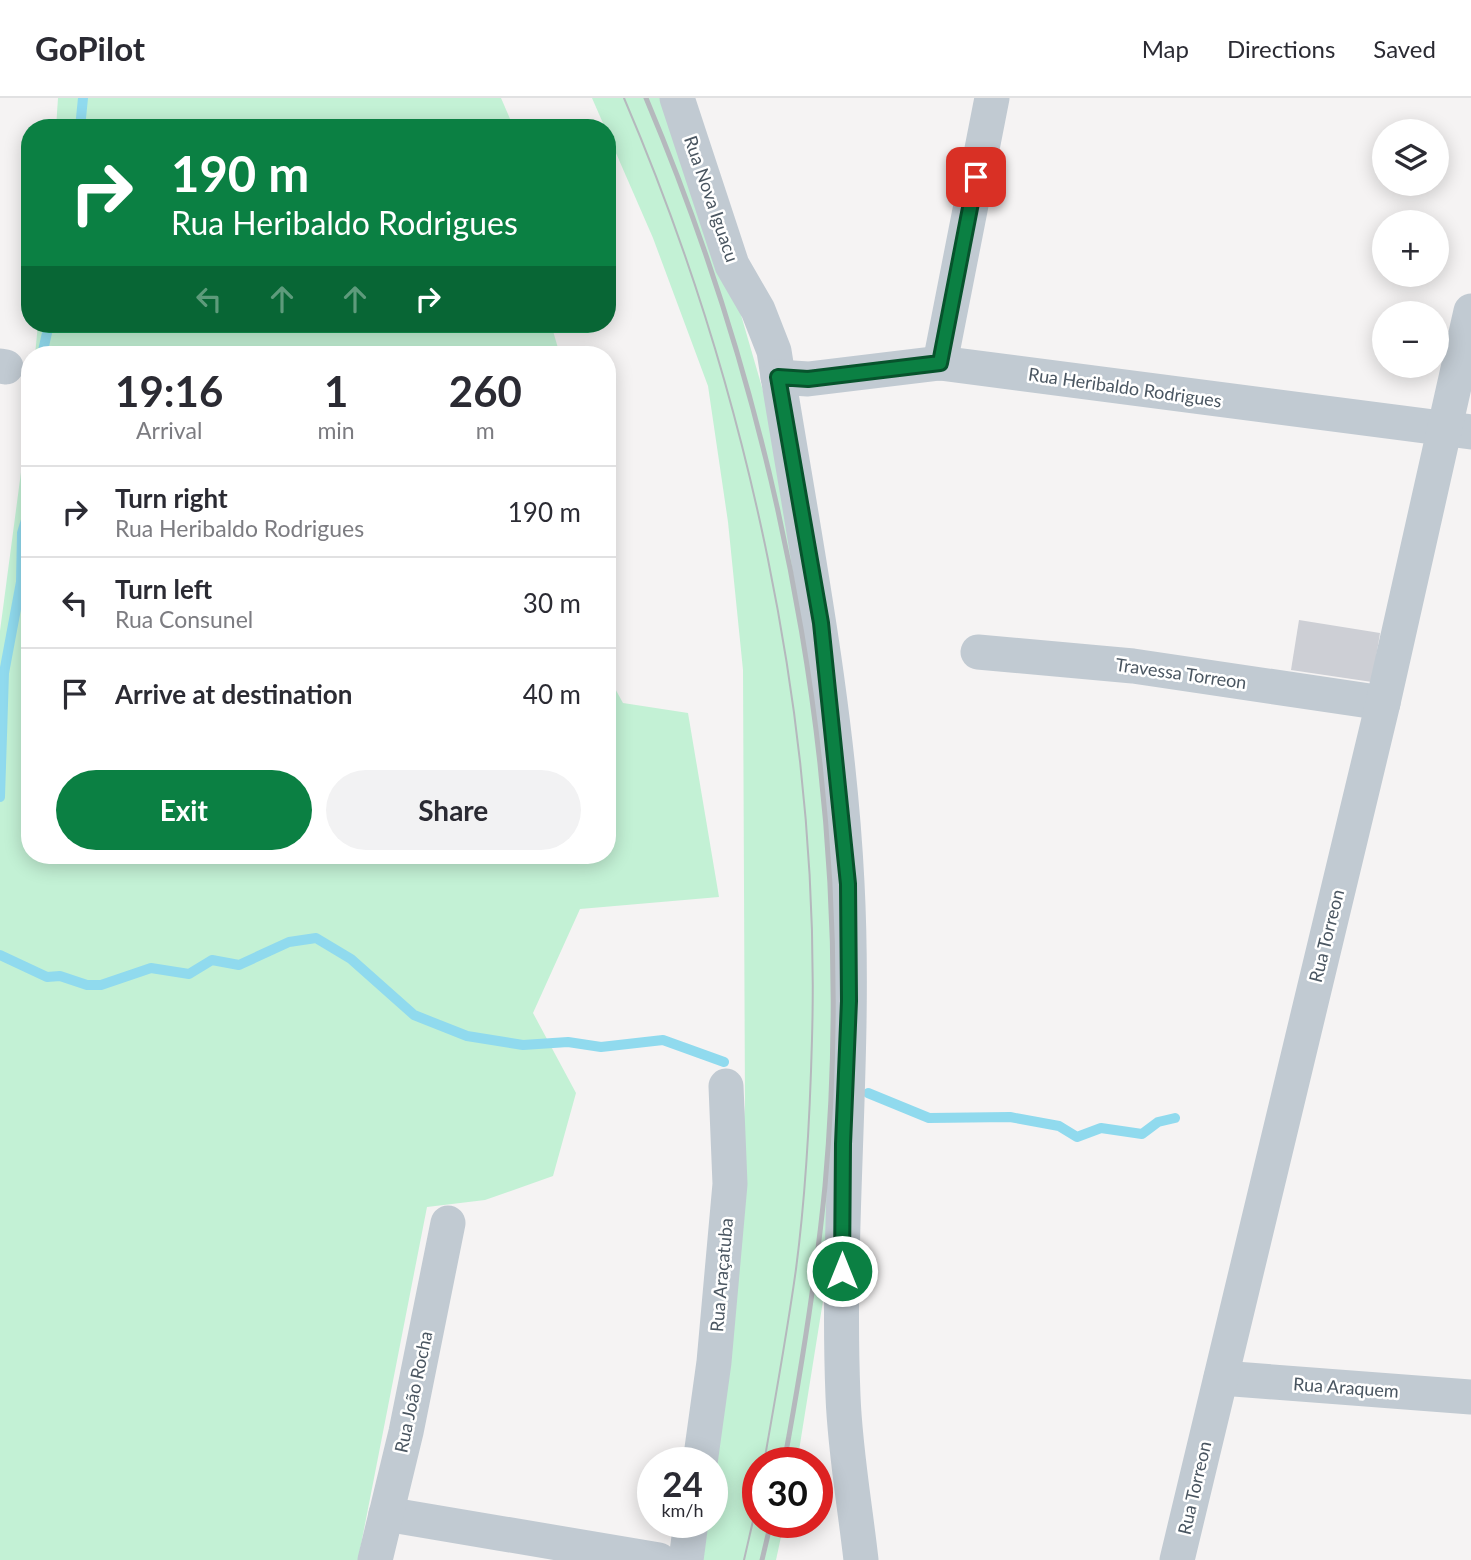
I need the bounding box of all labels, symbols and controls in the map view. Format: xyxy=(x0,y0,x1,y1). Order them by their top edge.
text: GoPilot xyxy=(35,28,145,68)
text: Map xyxy=(1142,34,1189,63)
text: Directions xyxy=(1227,34,1335,63)
text: Saved xyxy=(1373,34,1436,63)
map controls xyxy=(1372,119,1449,378)
button: layers xyxy=(1372,119,1449,196)
street label: Rua Nova Iguacu xyxy=(680,133,744,265)
text: 190 m xyxy=(171,144,309,202)
icon: right xyxy=(56,147,147,238)
pin xyxy=(946,147,1006,207)
icon: arrive xyxy=(957,158,995,196)
text: Rua Heribaldo Rodrigues xyxy=(171,203,518,242)
button: + xyxy=(1372,210,1449,287)
icon: left xyxy=(190,280,228,318)
icon: ahead xyxy=(263,280,301,318)
icon: ahead xyxy=(336,280,374,318)
icon: right xyxy=(409,280,447,318)
button: − xyxy=(1372,301,1449,378)
street label: Rua Heribaldo Rodrigues xyxy=(1027,363,1223,412)
text: 19:16 xyxy=(115,366,223,416)
text: 1 xyxy=(324,366,348,416)
text: 260 xyxy=(449,366,522,416)
text: Arrival xyxy=(136,416,202,444)
text: min xyxy=(317,416,355,444)
text: m xyxy=(476,416,495,444)
text: Turn right xyxy=(115,482,228,514)
icon: right xyxy=(56,493,94,531)
text: 190 m xyxy=(508,496,581,528)
text: Rua Heribaldo Rodrigues xyxy=(115,514,364,542)
text: Turn left xyxy=(115,573,212,605)
icon: left xyxy=(56,584,94,622)
text: 30 m xyxy=(523,587,581,619)
text: Rua Consunel xyxy=(115,605,253,633)
street label: Travessa Torreon xyxy=(1114,653,1248,693)
icon: arrive xyxy=(56,675,94,713)
text: Arrive at destination xyxy=(115,678,352,710)
text: 40 m xyxy=(523,678,581,710)
button: Exit xyxy=(56,770,312,850)
button: Share xyxy=(326,770,581,850)
street label: Rua Torreon xyxy=(1304,887,1348,985)
street label: Rua Araçatuba xyxy=(705,1217,737,1333)
position arrow xyxy=(805,1234,879,1308)
street label: Rua João Rocha xyxy=(389,1329,437,1455)
street label: Rua Araquem xyxy=(1293,1372,1400,1402)
street label: Rua Torreon xyxy=(1173,1439,1215,1537)
speed limit sign: 30 xyxy=(742,1447,833,1538)
text: 24 xyxy=(662,1462,703,1504)
text: km/h xyxy=(661,1499,704,1521)

